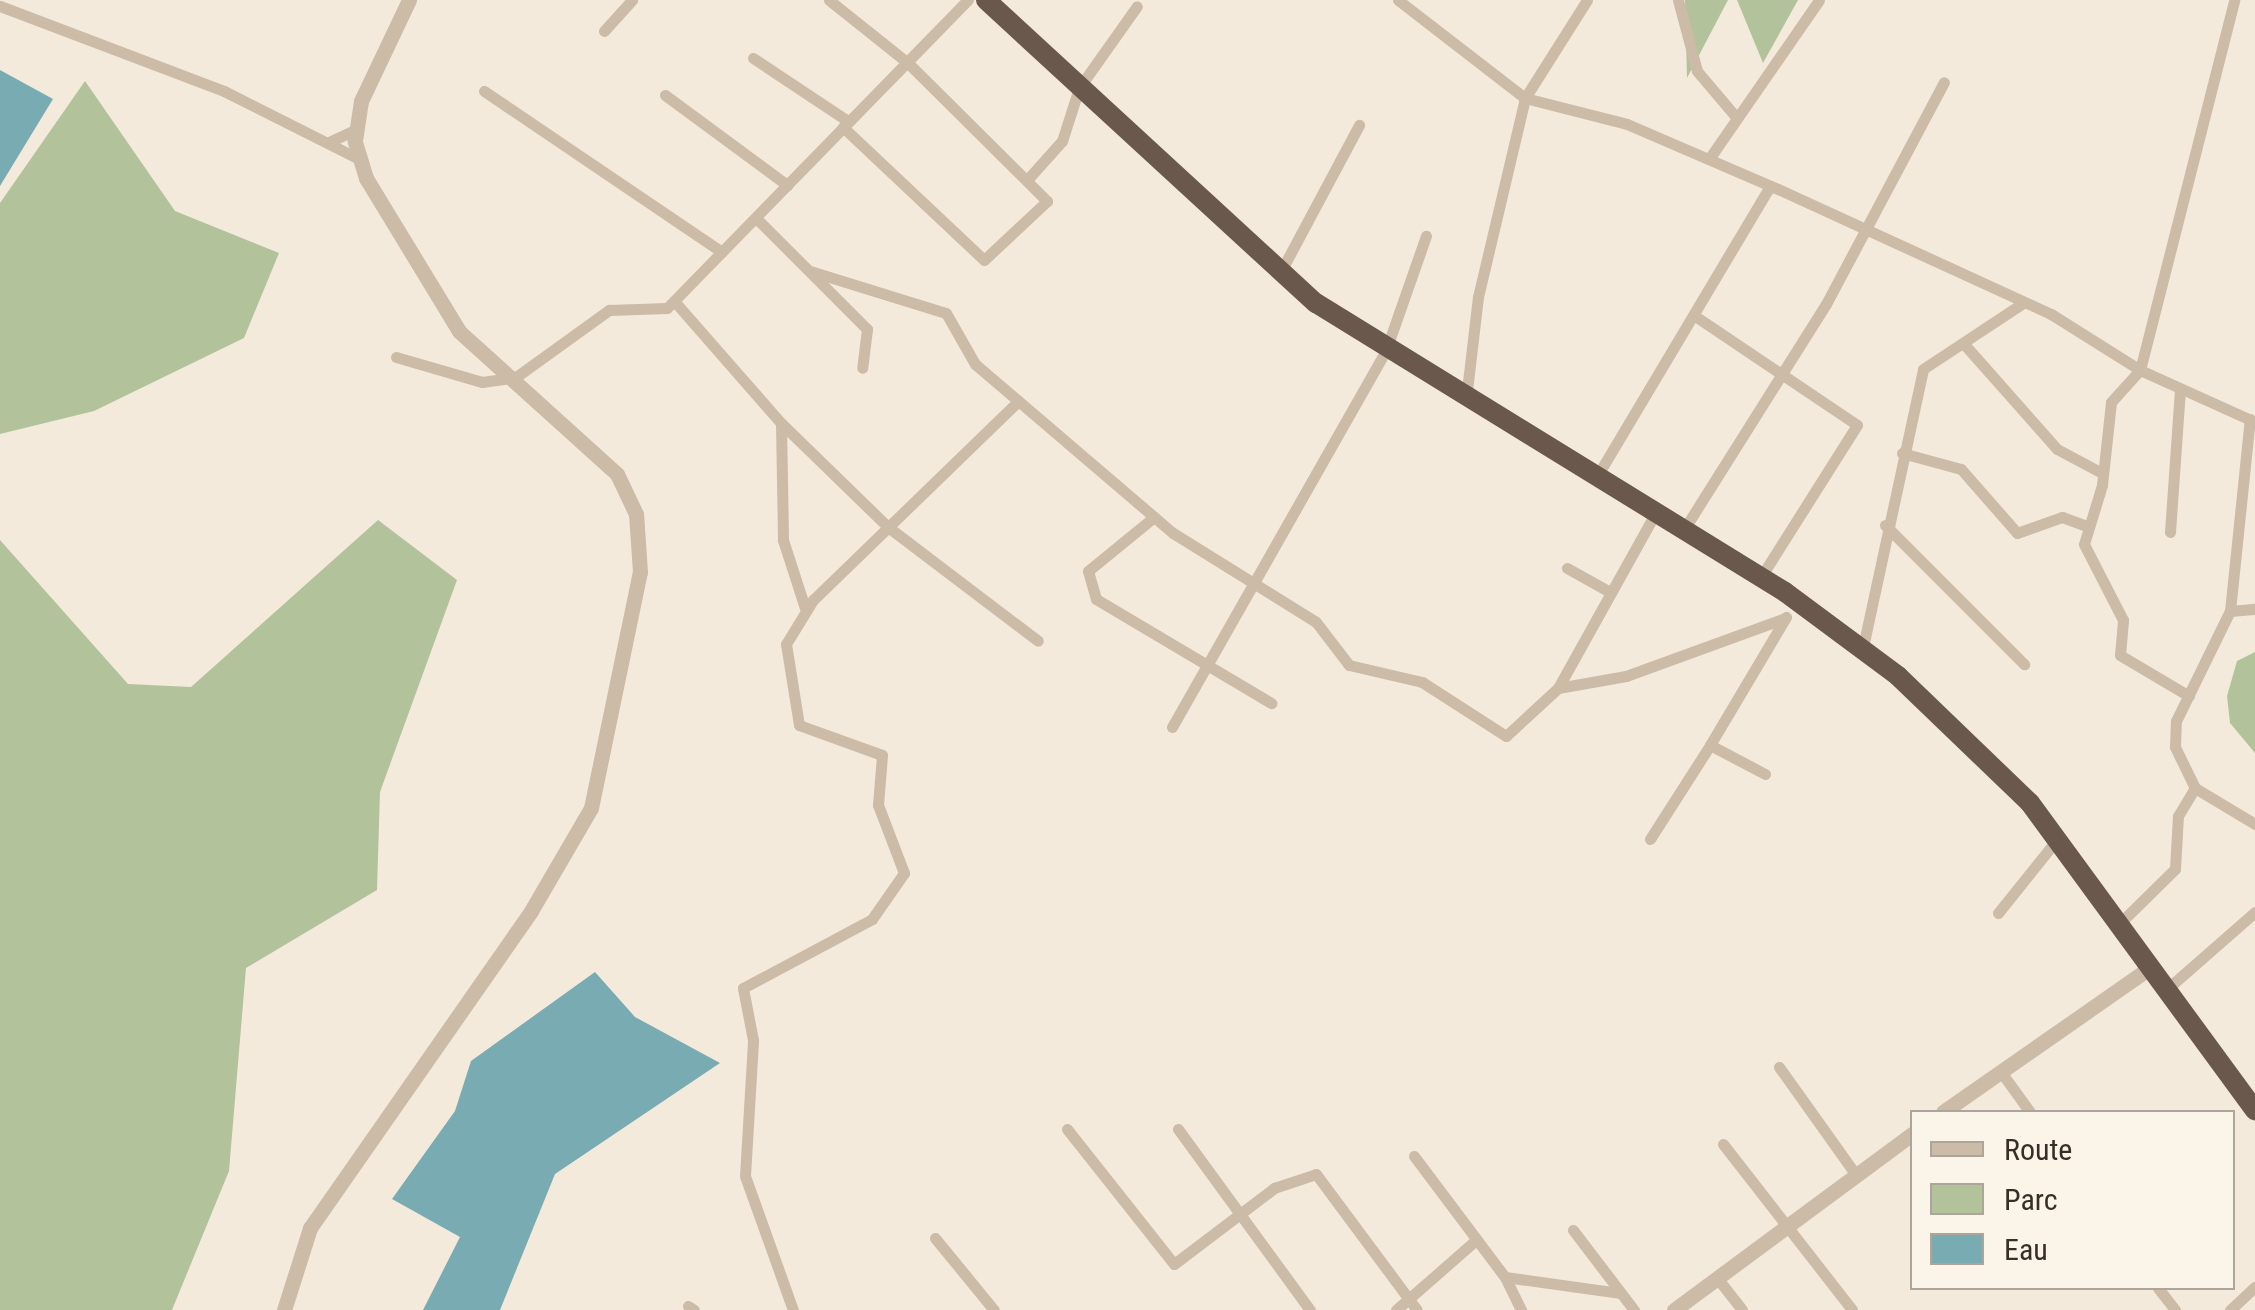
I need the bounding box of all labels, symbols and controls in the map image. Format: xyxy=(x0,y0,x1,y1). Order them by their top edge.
legend xyxy=(1910,1110,2235,1290)
text: Route xyxy=(2004,1132,2072,1167)
text: Parc xyxy=(2004,1182,2058,1217)
text: Eau xyxy=(2004,1232,2048,1267)

